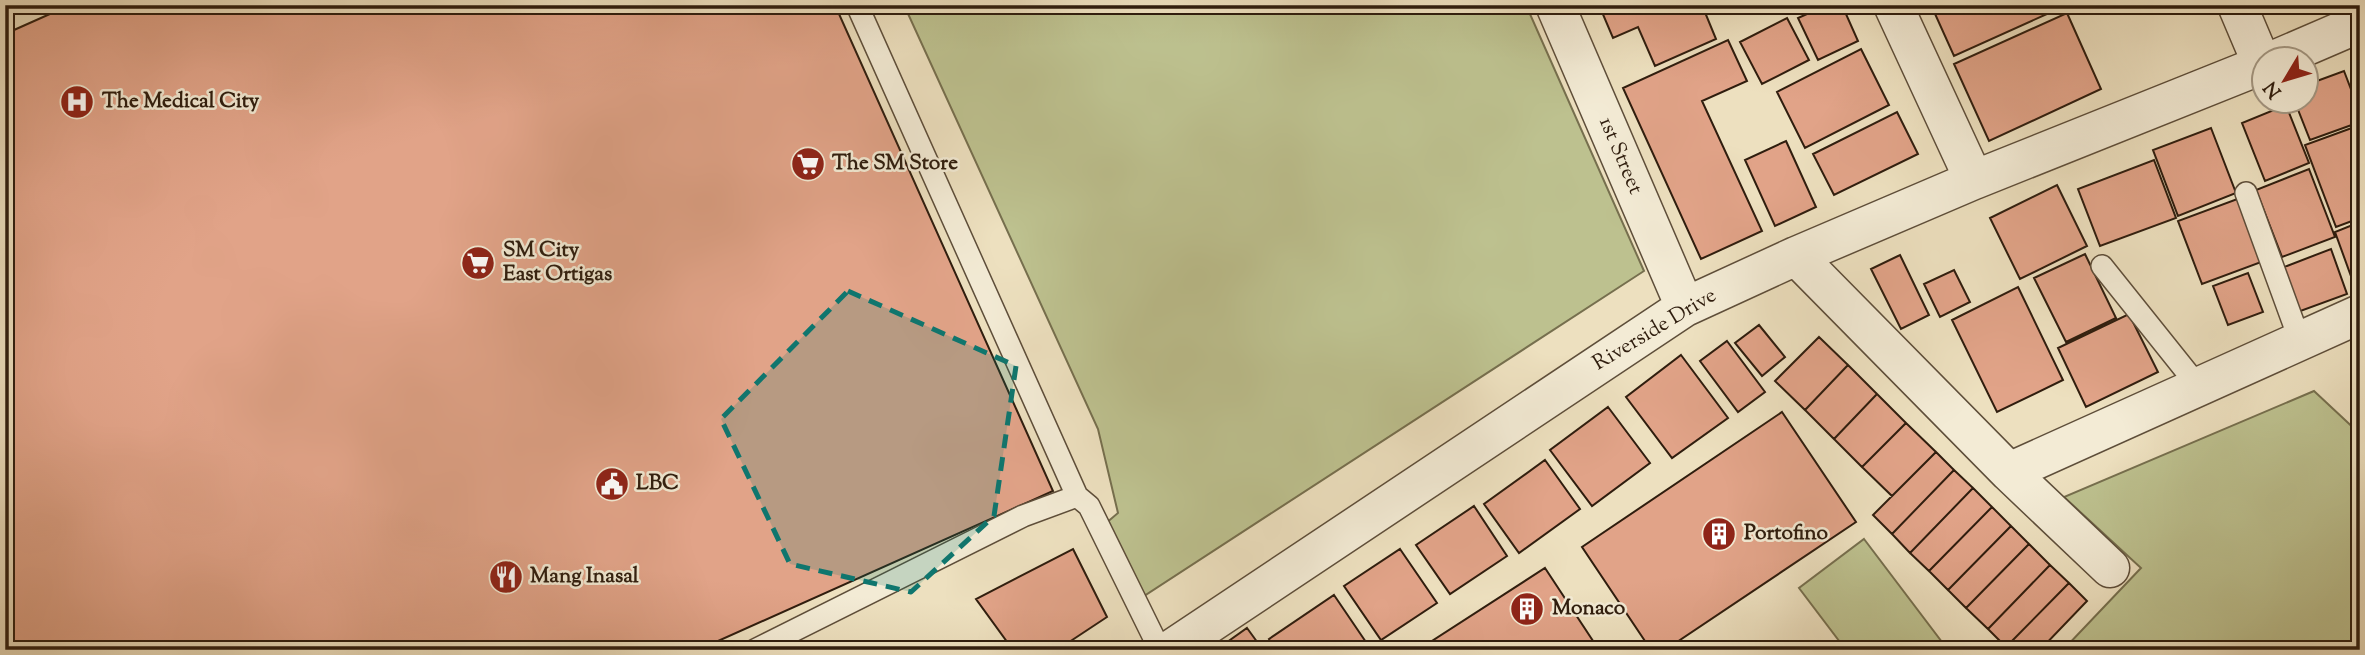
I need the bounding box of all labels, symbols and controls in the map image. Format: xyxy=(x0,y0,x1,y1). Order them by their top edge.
north arrow xyxy=(2250,46,2320,116)
text: N xyxy=(2258,75,2289,103)
hospital icon: The Medical City xyxy=(58,83,96,121)
place label: The Medical City xyxy=(102,87,260,117)
street label: 1st Street xyxy=(1590,113,1650,199)
supermarket icon: The SM Store xyxy=(789,145,827,183)
place label: The SM Store xyxy=(832,149,958,179)
place label: SM City East Ortigas xyxy=(503,236,612,290)
supermarket icon: SM City East Ortigas xyxy=(459,244,497,282)
street label: Riverside Drive xyxy=(1587,281,1723,379)
public building icon: LBC xyxy=(593,465,631,503)
place label: LBC xyxy=(636,469,679,499)
building icon: Portofino xyxy=(1700,515,1738,553)
place label: Portofino xyxy=(1744,519,1829,549)
restaurant icon: Mang Inasal xyxy=(487,558,525,596)
place label: Mang Inasal xyxy=(530,562,639,592)
building icon: Monaco xyxy=(1508,590,1546,628)
place label: Monaco xyxy=(1552,594,1626,624)

